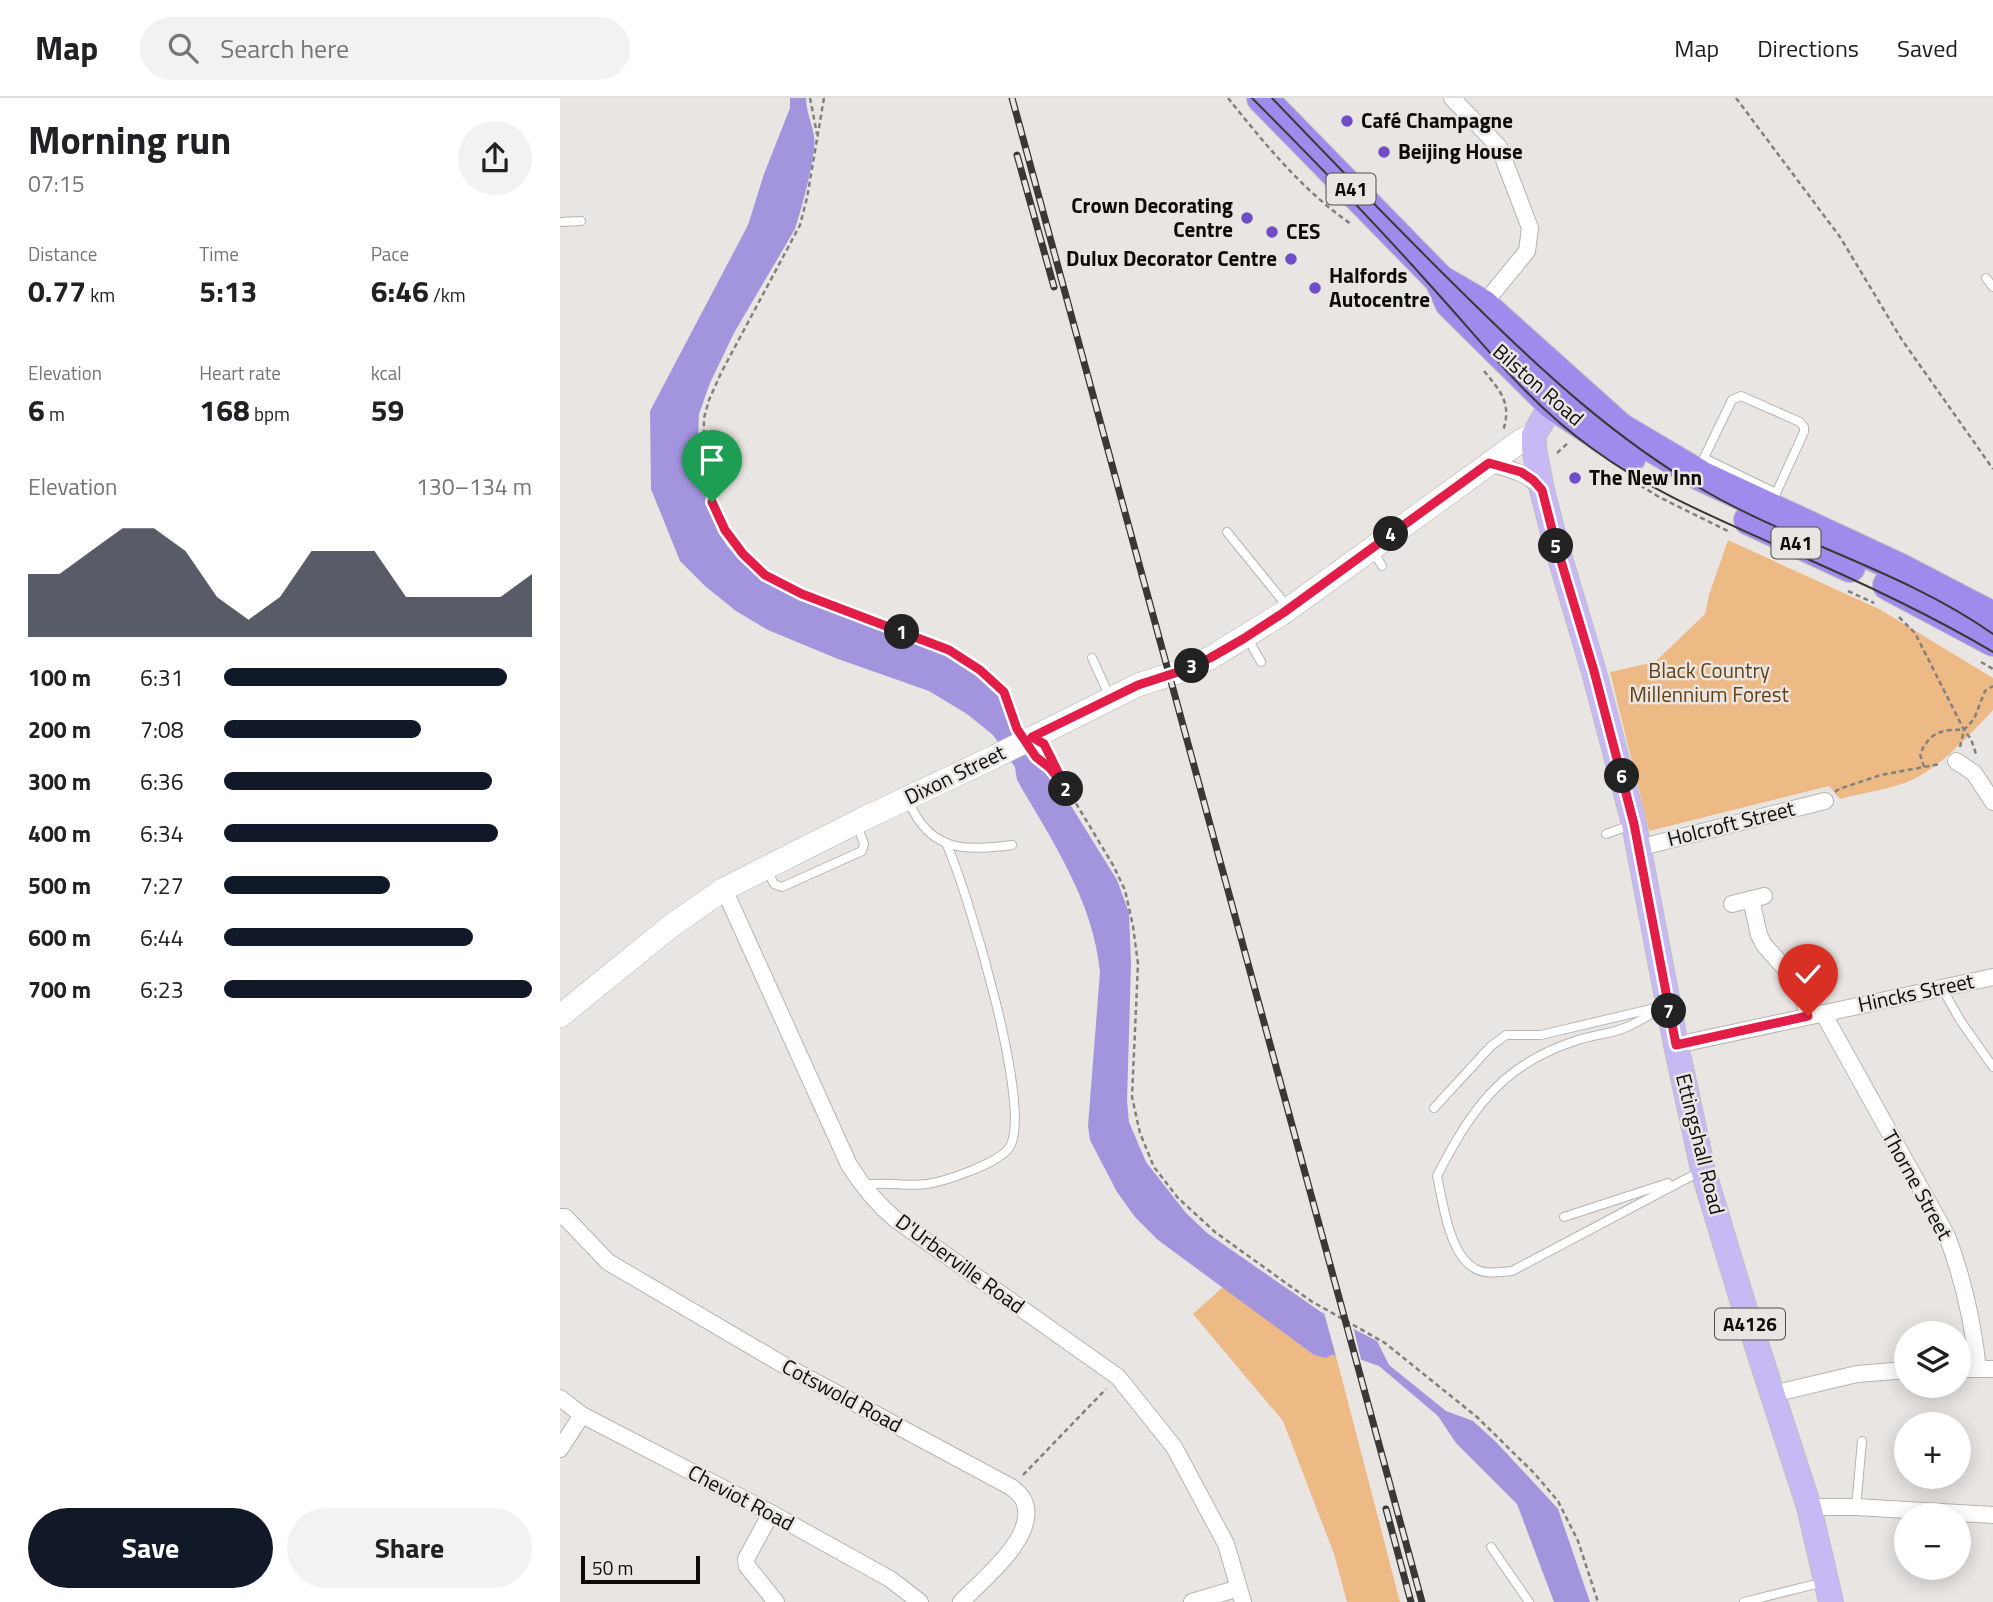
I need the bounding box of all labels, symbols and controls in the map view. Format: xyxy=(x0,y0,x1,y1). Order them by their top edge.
search box xyxy=(140,17,630,80)
text: Map xyxy=(35,23,98,73)
icon: search xyxy=(164,29,202,67)
text: Search here xyxy=(220,29,349,68)
text: Map xyxy=(1674,30,1719,66)
text: Directions xyxy=(1757,30,1859,66)
text: Saved xyxy=(1897,30,1958,66)
place label: Café Champagne xyxy=(1361,104,1513,136)
text: Morning run xyxy=(28,111,231,169)
marker: Café Champagne xyxy=(1339,113,1355,129)
button: share xyxy=(458,121,532,195)
place label: Beijing House xyxy=(1398,135,1523,167)
marker: Beijing House xyxy=(1376,144,1392,160)
text: 07:15 xyxy=(28,166,85,201)
road number: A41 xyxy=(1326,174,1376,204)
place label: Crown Decorating Centre xyxy=(1071,189,1233,245)
marker: Crown Decorating Centre xyxy=(1239,210,1255,226)
place label: CES xyxy=(1286,215,1320,247)
marker: CES xyxy=(1264,224,1280,240)
text: Distance xyxy=(28,239,97,268)
text: Time xyxy=(199,239,239,268)
text: Pace xyxy=(371,239,409,268)
place label: Dulux Decorator Centre xyxy=(1066,242,1277,274)
marker: Dulux Decorator Centre xyxy=(1283,251,1299,267)
place label: Halfords Autocentre xyxy=(1329,259,1430,315)
text: 0.77 xyxy=(28,268,86,314)
text: 5:13 xyxy=(199,268,257,314)
text: 6:46 xyxy=(371,268,429,314)
text: km xyxy=(86,280,115,309)
text: /km xyxy=(429,280,466,309)
marker: Halfords Autocentre xyxy=(1307,280,1323,296)
street label: Bilston Road xyxy=(1486,335,1591,433)
text: Elevation xyxy=(28,358,102,387)
text: Heart rate xyxy=(199,358,281,387)
text: kcal xyxy=(371,358,402,387)
text: 6 xyxy=(28,387,45,433)
text: 168 xyxy=(199,387,250,433)
text: 59 xyxy=(371,387,404,433)
text: m xyxy=(45,399,65,428)
text: bpm xyxy=(250,399,290,428)
pin xyxy=(682,430,742,502)
icon: arrive xyxy=(693,441,731,479)
place label: The New Inn xyxy=(1589,461,1702,493)
text: Elevation xyxy=(28,469,117,504)
text: 130–134 m xyxy=(416,469,532,504)
marker: The New Inn xyxy=(1567,470,1583,486)
pin: 4 xyxy=(1374,516,1408,551)
text: 4 xyxy=(1385,519,1396,548)
pin: 5 xyxy=(1538,528,1574,564)
road number: A41 xyxy=(1772,528,1820,558)
text: 5 xyxy=(1550,531,1561,560)
pin: 1 xyxy=(884,614,920,650)
text: 1 xyxy=(896,617,907,646)
pin: 3 xyxy=(1174,648,1210,684)
text: 3 xyxy=(1186,651,1197,680)
park label: Black Country Millennium Forest xyxy=(1629,654,1789,710)
text: 100 m xyxy=(28,660,91,695)
text: 6:31 xyxy=(140,660,184,695)
text: 200 m xyxy=(28,712,91,747)
text: 7:08 xyxy=(140,712,184,747)
street label: Dixon Street xyxy=(899,736,1011,812)
pin: 6 xyxy=(1604,758,1640,794)
text: 6 xyxy=(1616,761,1627,790)
text: 300 m xyxy=(28,764,91,799)
text: 6:36 xyxy=(140,764,184,799)
pin: 2 xyxy=(1049,772,1084,806)
text: 2 xyxy=(1060,774,1071,803)
street label: Holcroft Street xyxy=(1664,792,1798,854)
text: 400 m xyxy=(28,816,91,851)
text: 6:34 xyxy=(140,816,184,851)
text: 500 m xyxy=(28,868,91,903)
text: 7:27 xyxy=(140,868,184,903)
text: 600 m xyxy=(28,920,91,955)
text: 6:44 xyxy=(140,920,184,955)
pin xyxy=(1778,944,1838,1016)
icon: check xyxy=(1789,955,1827,993)
street label: Hincks Street xyxy=(1855,964,1977,1020)
text: 700 m xyxy=(28,972,91,1007)
text: 6:23 xyxy=(140,972,184,1007)
pin: 7 xyxy=(1652,993,1686,1028)
text: 7 xyxy=(1663,996,1674,1025)
street label: Ettingshall Road xyxy=(1668,1070,1734,1218)
street label: Thorne Street xyxy=(1874,1124,1962,1246)
street label: D'Urberville Road xyxy=(889,1205,1032,1321)
road number: A4126 xyxy=(1715,1308,1785,1340)
map controls xyxy=(1894,1321,1971,1580)
button: layers xyxy=(1894,1321,1971,1398)
street label: Cotswold Road xyxy=(777,1350,908,1440)
button: + xyxy=(1894,1412,1971,1489)
street label: Cheviot Road xyxy=(683,1456,800,1539)
button: − xyxy=(1894,1503,1971,1580)
button: Save xyxy=(28,1508,273,1588)
button: Share xyxy=(287,1508,532,1588)
scale bar xyxy=(581,1553,700,1585)
text: 50 m xyxy=(592,1553,633,1582)

